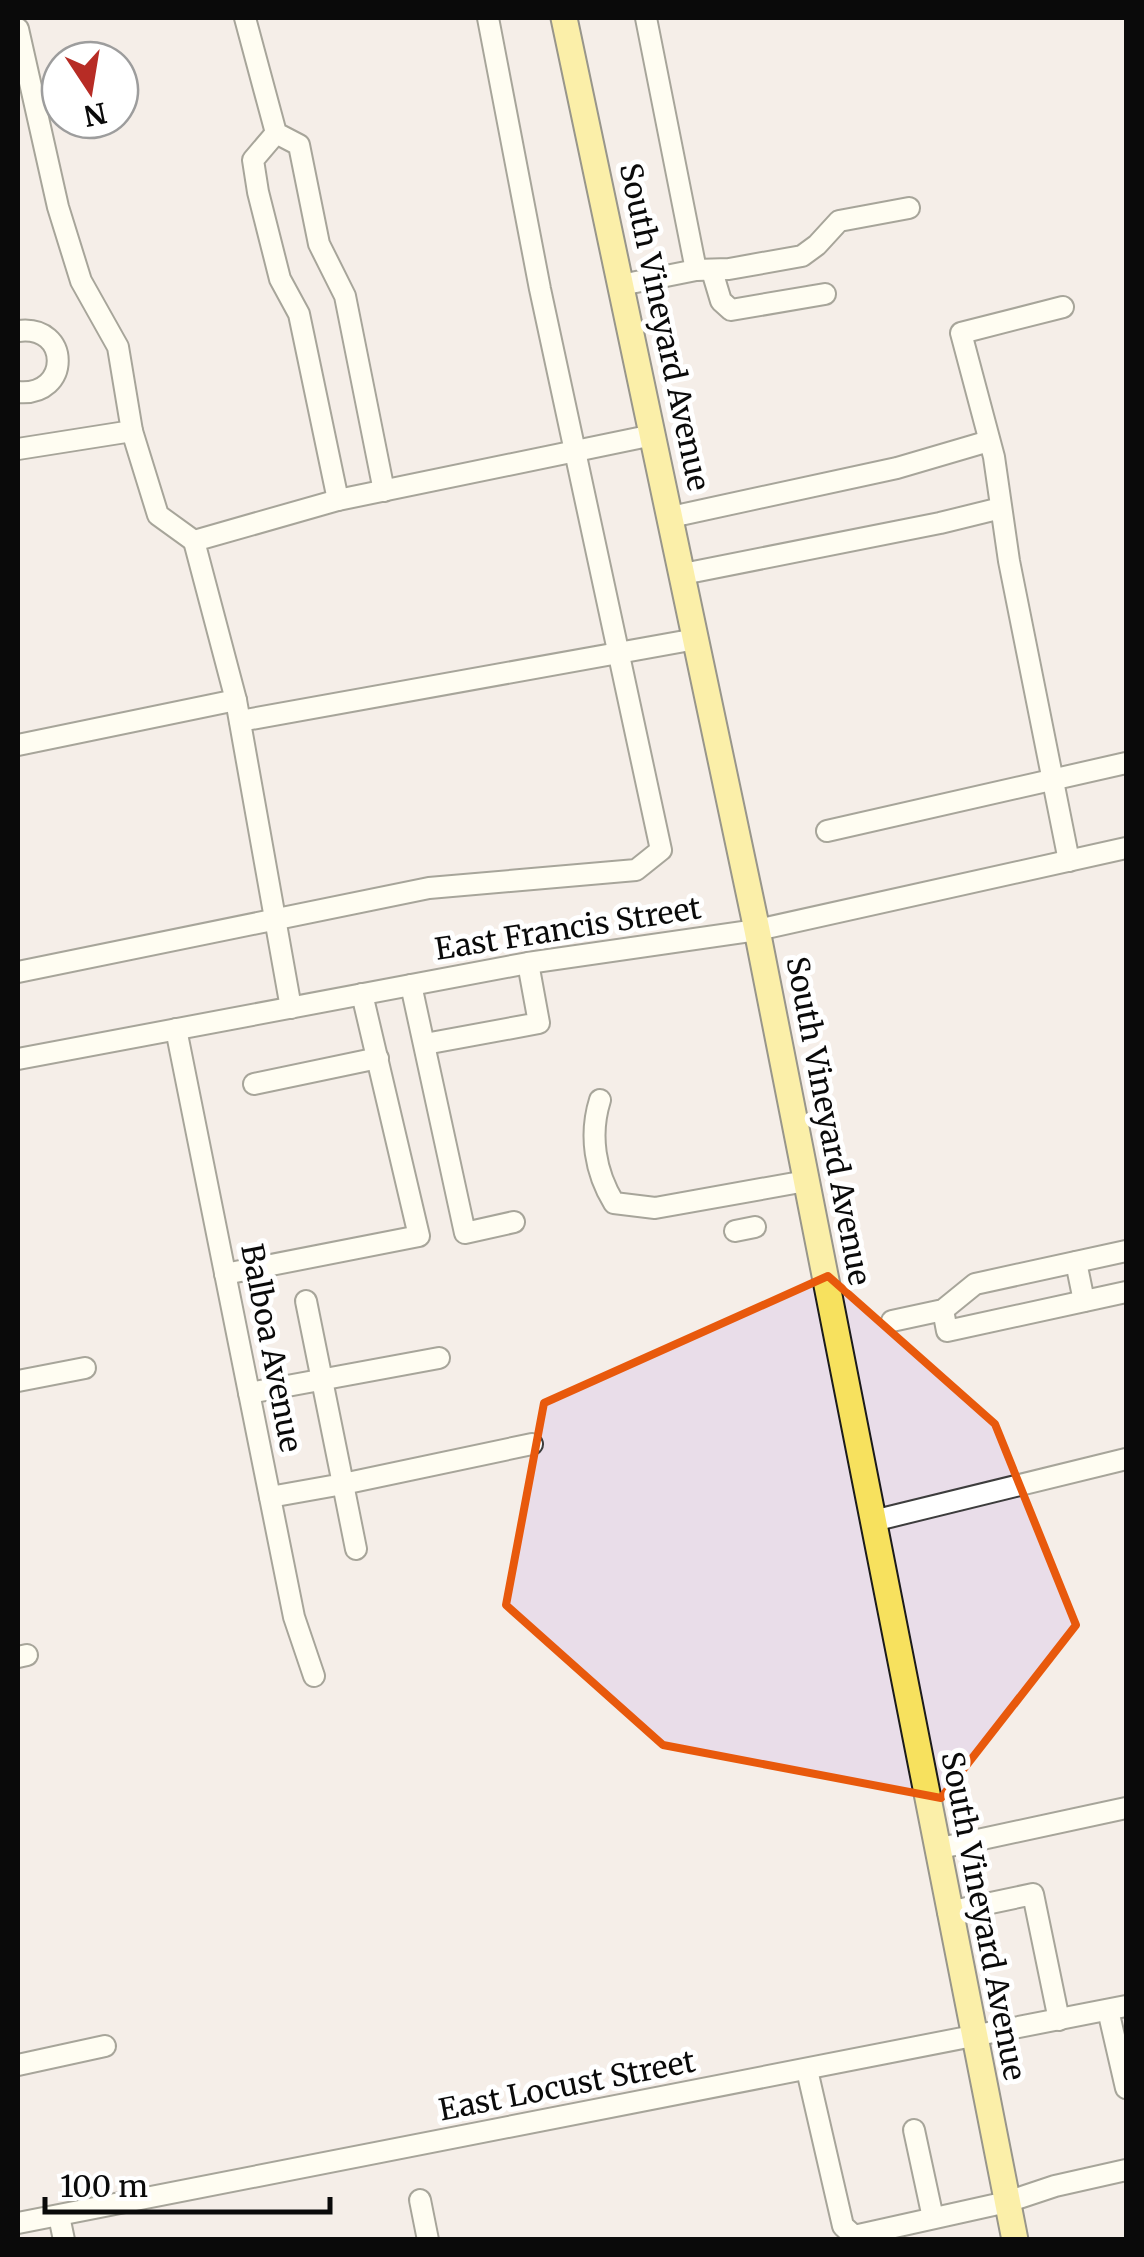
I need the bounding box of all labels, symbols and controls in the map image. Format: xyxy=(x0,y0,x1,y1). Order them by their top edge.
north arrow xyxy=(40,40,140,140)
text: N xyxy=(81,95,110,134)
street label: South Vineyard Avenue xyxy=(612,160,718,494)
street label: East Francis Street xyxy=(432,888,704,968)
street label: South Vineyard Avenue xyxy=(778,953,879,1288)
street label: Balboa Avenue xyxy=(233,1240,311,1455)
street label: South Vineyard Avenue xyxy=(933,1748,1034,2083)
street label: East Locust Street xyxy=(435,2041,698,2128)
scale bar xyxy=(45,2152,330,2214)
text: 100 m xyxy=(60,2167,148,2205)

